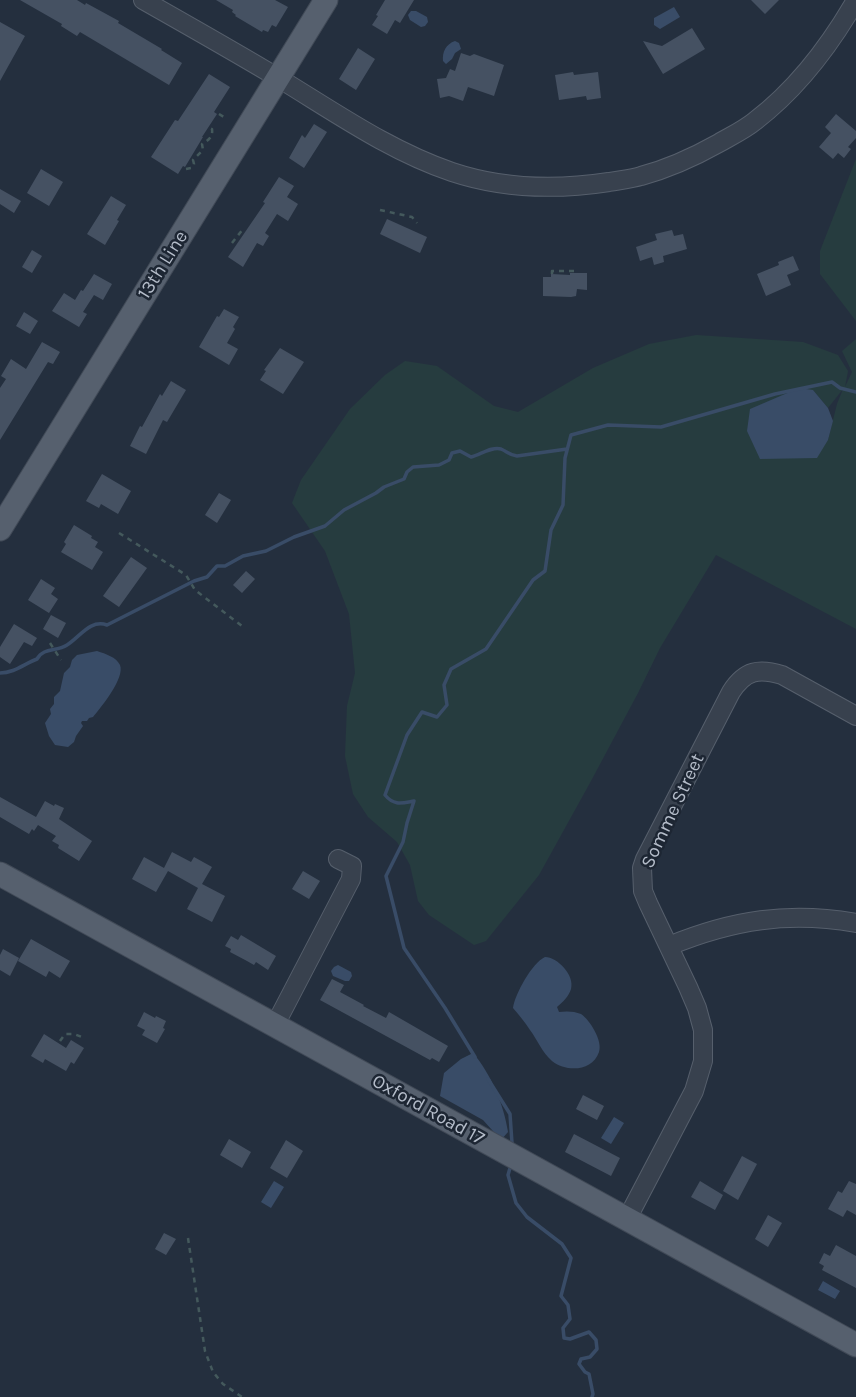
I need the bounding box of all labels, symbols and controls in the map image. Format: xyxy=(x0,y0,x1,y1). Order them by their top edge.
street label: 13th Line xyxy=(133,227,193,303)
street label: Somme Street xyxy=(636,750,710,872)
street label: Oxford Road 17 xyxy=(368,1070,488,1150)

